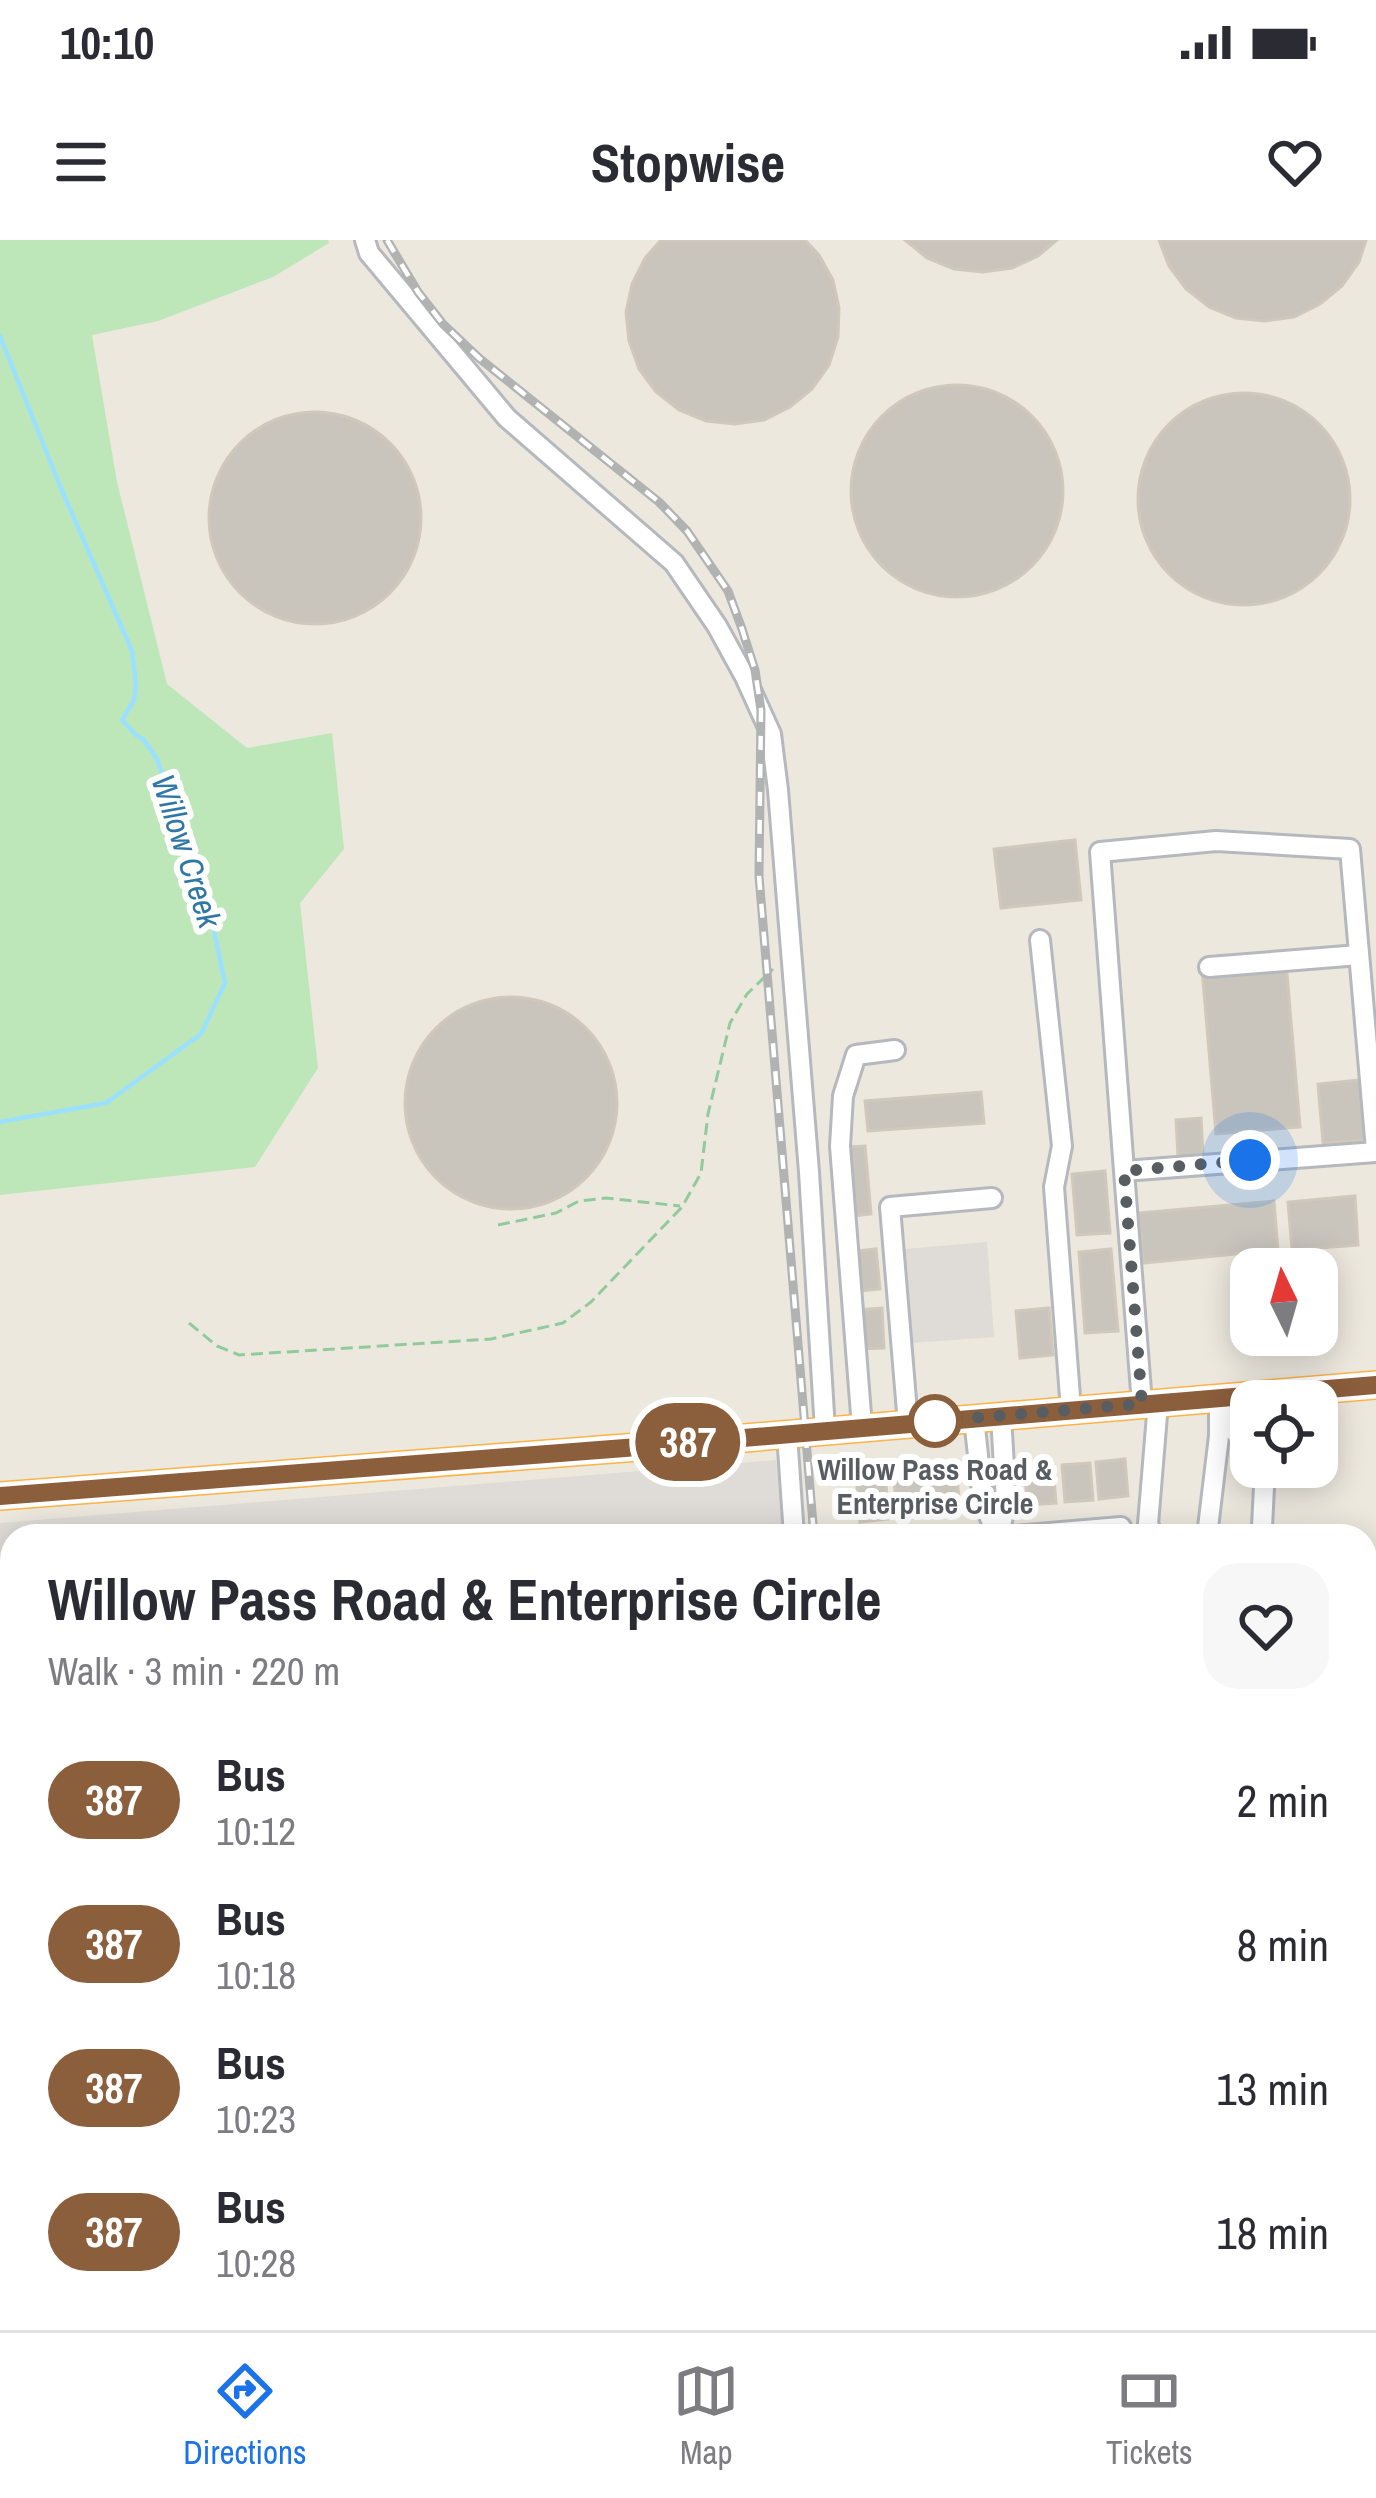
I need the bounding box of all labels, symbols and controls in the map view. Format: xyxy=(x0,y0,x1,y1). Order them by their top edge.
text: 10:10 xyxy=(60,12,154,73)
text: Stopwise xyxy=(591,126,785,199)
icon: menu xyxy=(48,129,114,195)
icon: heart xyxy=(1262,129,1328,195)
water label: Willow Creek xyxy=(142,769,233,935)
your location xyxy=(1220,1130,1280,1190)
north arrow xyxy=(1230,1248,1338,1356)
map controls xyxy=(1230,1248,1338,1488)
button: locate xyxy=(1230,1380,1338,1488)
marker: Willow Pass Road & Enterprise Circle xyxy=(910,1396,960,1446)
line badge: 387 xyxy=(619,1403,757,1481)
text: 387 xyxy=(659,1414,717,1470)
place label: Willow Pass Road & Enterprise Circle xyxy=(818,1449,1053,1523)
text: Willow Pass Road & Enterprise Circle xyxy=(48,1561,881,1638)
button: heart xyxy=(1203,1563,1329,1689)
text: Walk · 3 min · 220 m xyxy=(48,1645,340,1697)
text: Bus xyxy=(216,1744,286,1805)
text: 2 min xyxy=(1237,1770,1329,1831)
text: 387 xyxy=(85,1772,143,1828)
text: 10:12 xyxy=(216,1805,296,1857)
text: Bus xyxy=(216,1888,286,1949)
text: 8 min xyxy=(1237,1914,1329,1975)
text: 387 xyxy=(85,1916,143,1972)
text: 10:18 xyxy=(216,1949,296,2001)
text: Bus xyxy=(216,2032,286,2093)
text: 13 min xyxy=(1216,2058,1329,2119)
text: 387 xyxy=(85,2060,143,2116)
text: 10:23 xyxy=(216,2093,296,2145)
text: Bus xyxy=(216,2176,286,2237)
text: 18 min xyxy=(1216,2202,1329,2263)
text: 387 xyxy=(85,2204,143,2260)
text: 10:28 xyxy=(216,2237,296,2289)
tab: Directions xyxy=(183,2358,307,2474)
tab: Map xyxy=(673,2358,739,2474)
tab: Tickets xyxy=(1106,2358,1193,2474)

